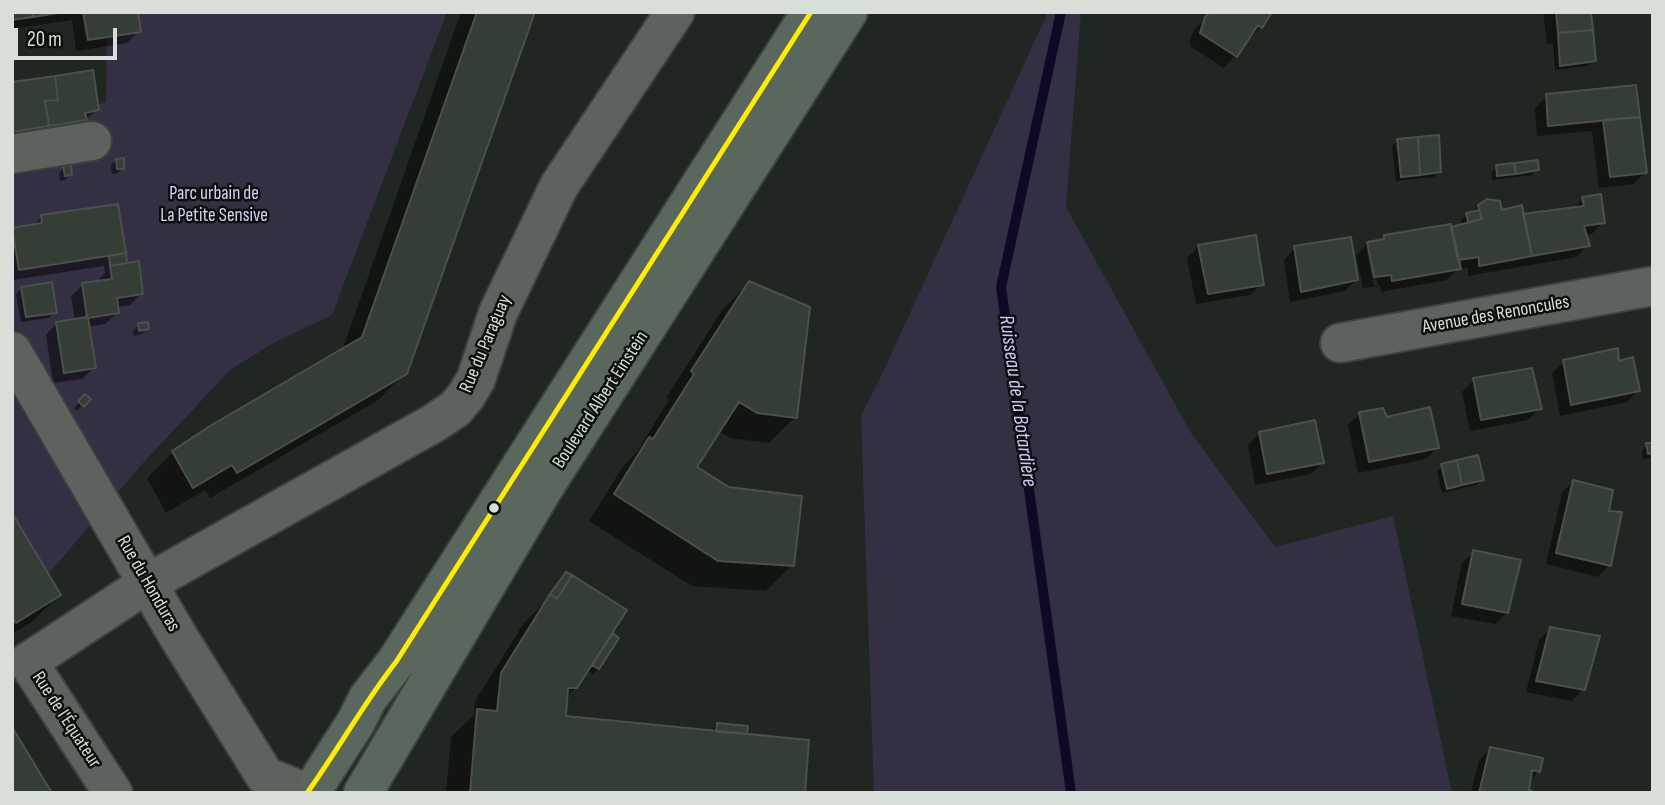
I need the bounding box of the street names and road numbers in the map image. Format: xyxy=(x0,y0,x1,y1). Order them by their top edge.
street label: Avenue des Renoncules xyxy=(1421,291,1571,339)
street label: Rue du Paraguay xyxy=(455,292,517,396)
street label: Boulevard Albert Einstein xyxy=(548,327,654,473)
street label: Rue du Honduras xyxy=(111,532,185,636)
street label: Rue de l'Équateur xyxy=(26,668,106,772)

